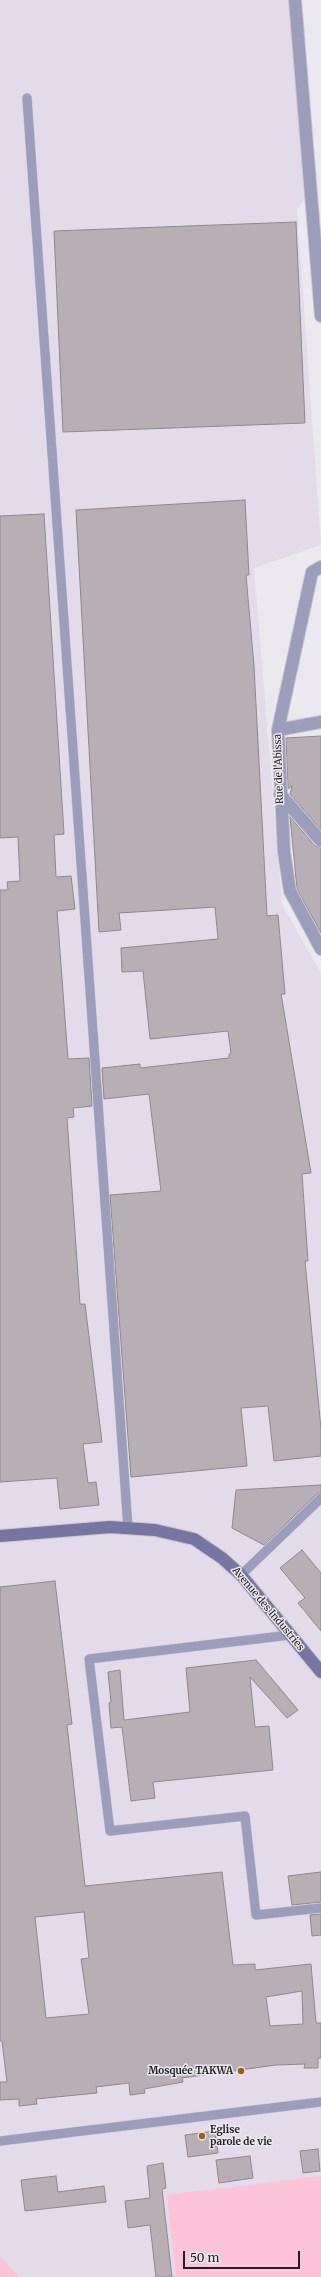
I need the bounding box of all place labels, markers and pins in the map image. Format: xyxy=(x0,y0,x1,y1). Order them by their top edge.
place label: Mosquée TAKWA xyxy=(148,2065,233,2077)
marker: Mosquée TAKWA xyxy=(236,2066,246,2076)
place label: Eglise parole de vie xyxy=(210,2124,272,2148)
marker: Eglise parole de vie xyxy=(197,2131,207,2141)

